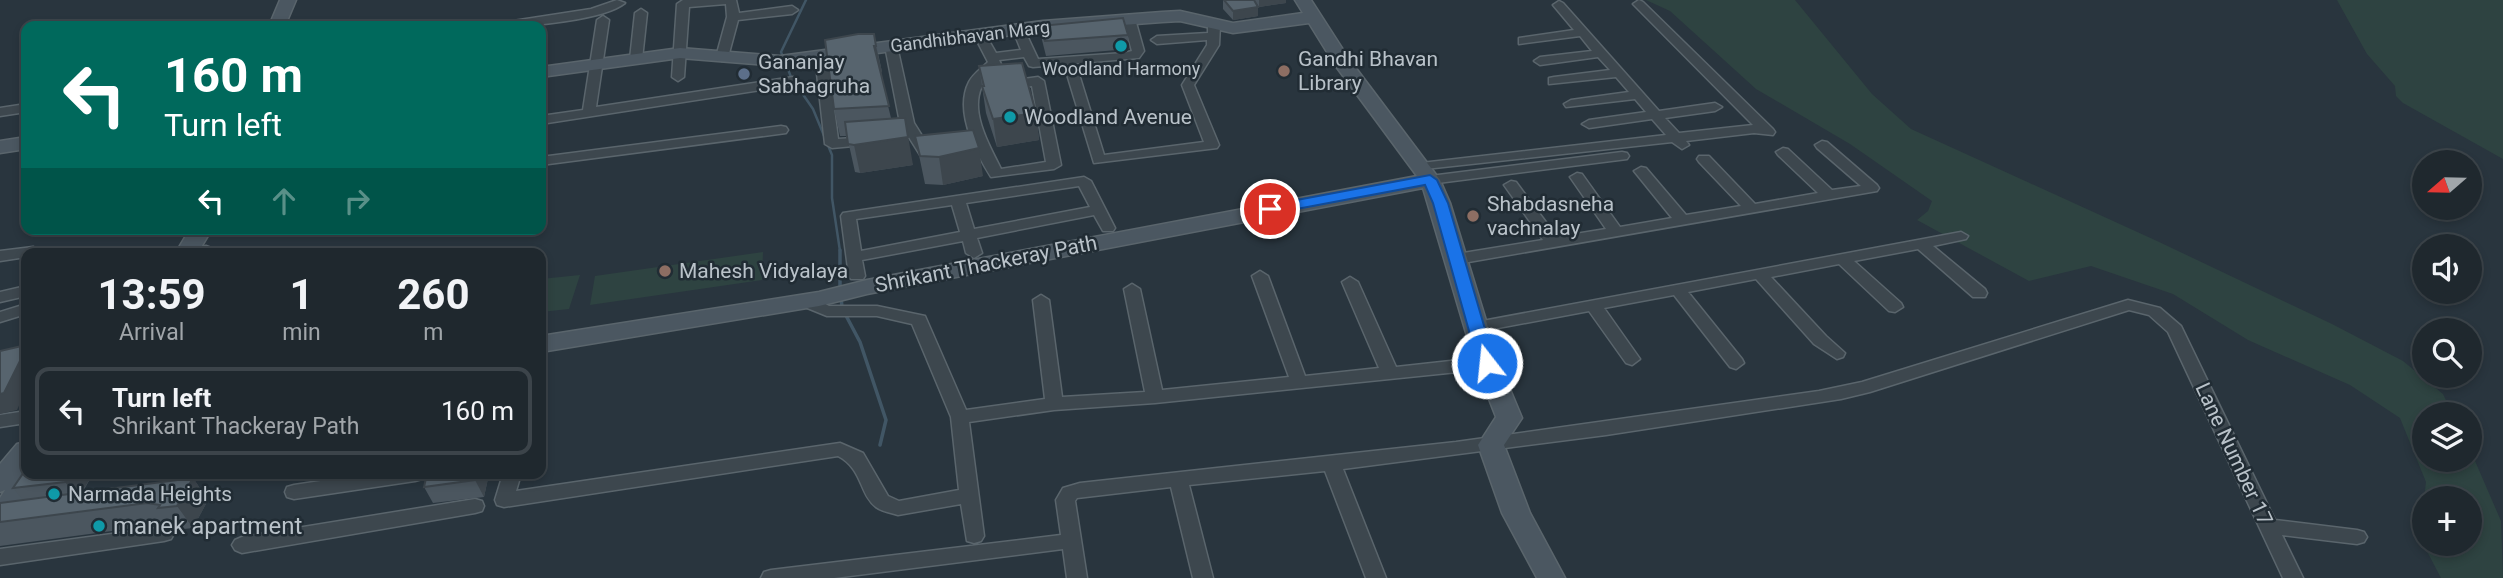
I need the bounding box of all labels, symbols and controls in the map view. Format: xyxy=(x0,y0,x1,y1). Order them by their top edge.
street label: Gandhibhavan Marg xyxy=(889,16,1051,56)
marker: Woodland Harmony xyxy=(1113,38,1129,54)
text: 160 m xyxy=(164,47,303,104)
place label: Gandhi Bhavan Library xyxy=(1298,47,1438,95)
icon: left xyxy=(49,49,140,140)
place label: Gananjay Sabhagruha xyxy=(758,50,870,98)
place label: Woodland Harmony xyxy=(1042,58,1201,79)
marker: Gandhi Bhavan Library xyxy=(1276,63,1292,79)
marker: Gananjay Sabhagruha xyxy=(736,66,752,82)
place label: Woodland Avenue xyxy=(1024,105,1192,129)
text: Turn left xyxy=(164,106,282,144)
marker: Woodland Avenue xyxy=(1002,109,1018,125)
north arrow xyxy=(2412,150,2482,220)
map controls xyxy=(2412,150,2482,556)
pin xyxy=(1240,179,1300,239)
icon: left xyxy=(192,182,230,220)
icon: ahead xyxy=(265,182,303,220)
icon: right xyxy=(338,182,376,220)
icon: arrive xyxy=(1251,190,1289,228)
place label: Shabdasneha vachnalay xyxy=(1487,192,1614,240)
marker: Shabdasneha vachnalay xyxy=(1465,208,1481,224)
street label: Shrikant Thackeray Path xyxy=(873,231,1099,297)
button: sound xyxy=(2412,234,2482,304)
place label: Mahesh Vidyalaya xyxy=(679,259,848,283)
marker: Mahesh Vidyalaya xyxy=(657,263,673,279)
text: 13:59 xyxy=(98,270,206,319)
text: 1 xyxy=(289,270,314,319)
text: 260 xyxy=(397,270,470,319)
button: search xyxy=(2412,318,2482,388)
text: Arrival xyxy=(119,319,184,346)
text: min xyxy=(282,319,321,346)
text: m xyxy=(423,319,443,346)
position arrow xyxy=(1450,326,1524,400)
street label: Lane Number 17 xyxy=(2190,379,2278,529)
text: Turn left xyxy=(112,383,211,413)
icon: left xyxy=(53,392,91,430)
text: 160 m xyxy=(441,396,514,426)
button: layers xyxy=(2412,402,2482,472)
text: Shrikant Thackeray Path xyxy=(112,413,359,440)
place label: Narmada Heights xyxy=(68,482,232,506)
marker: Narmada Heights xyxy=(46,486,62,502)
button: + xyxy=(2412,486,2482,556)
place label: manek apartment xyxy=(113,512,302,540)
marker: manek apartment xyxy=(91,518,107,534)

